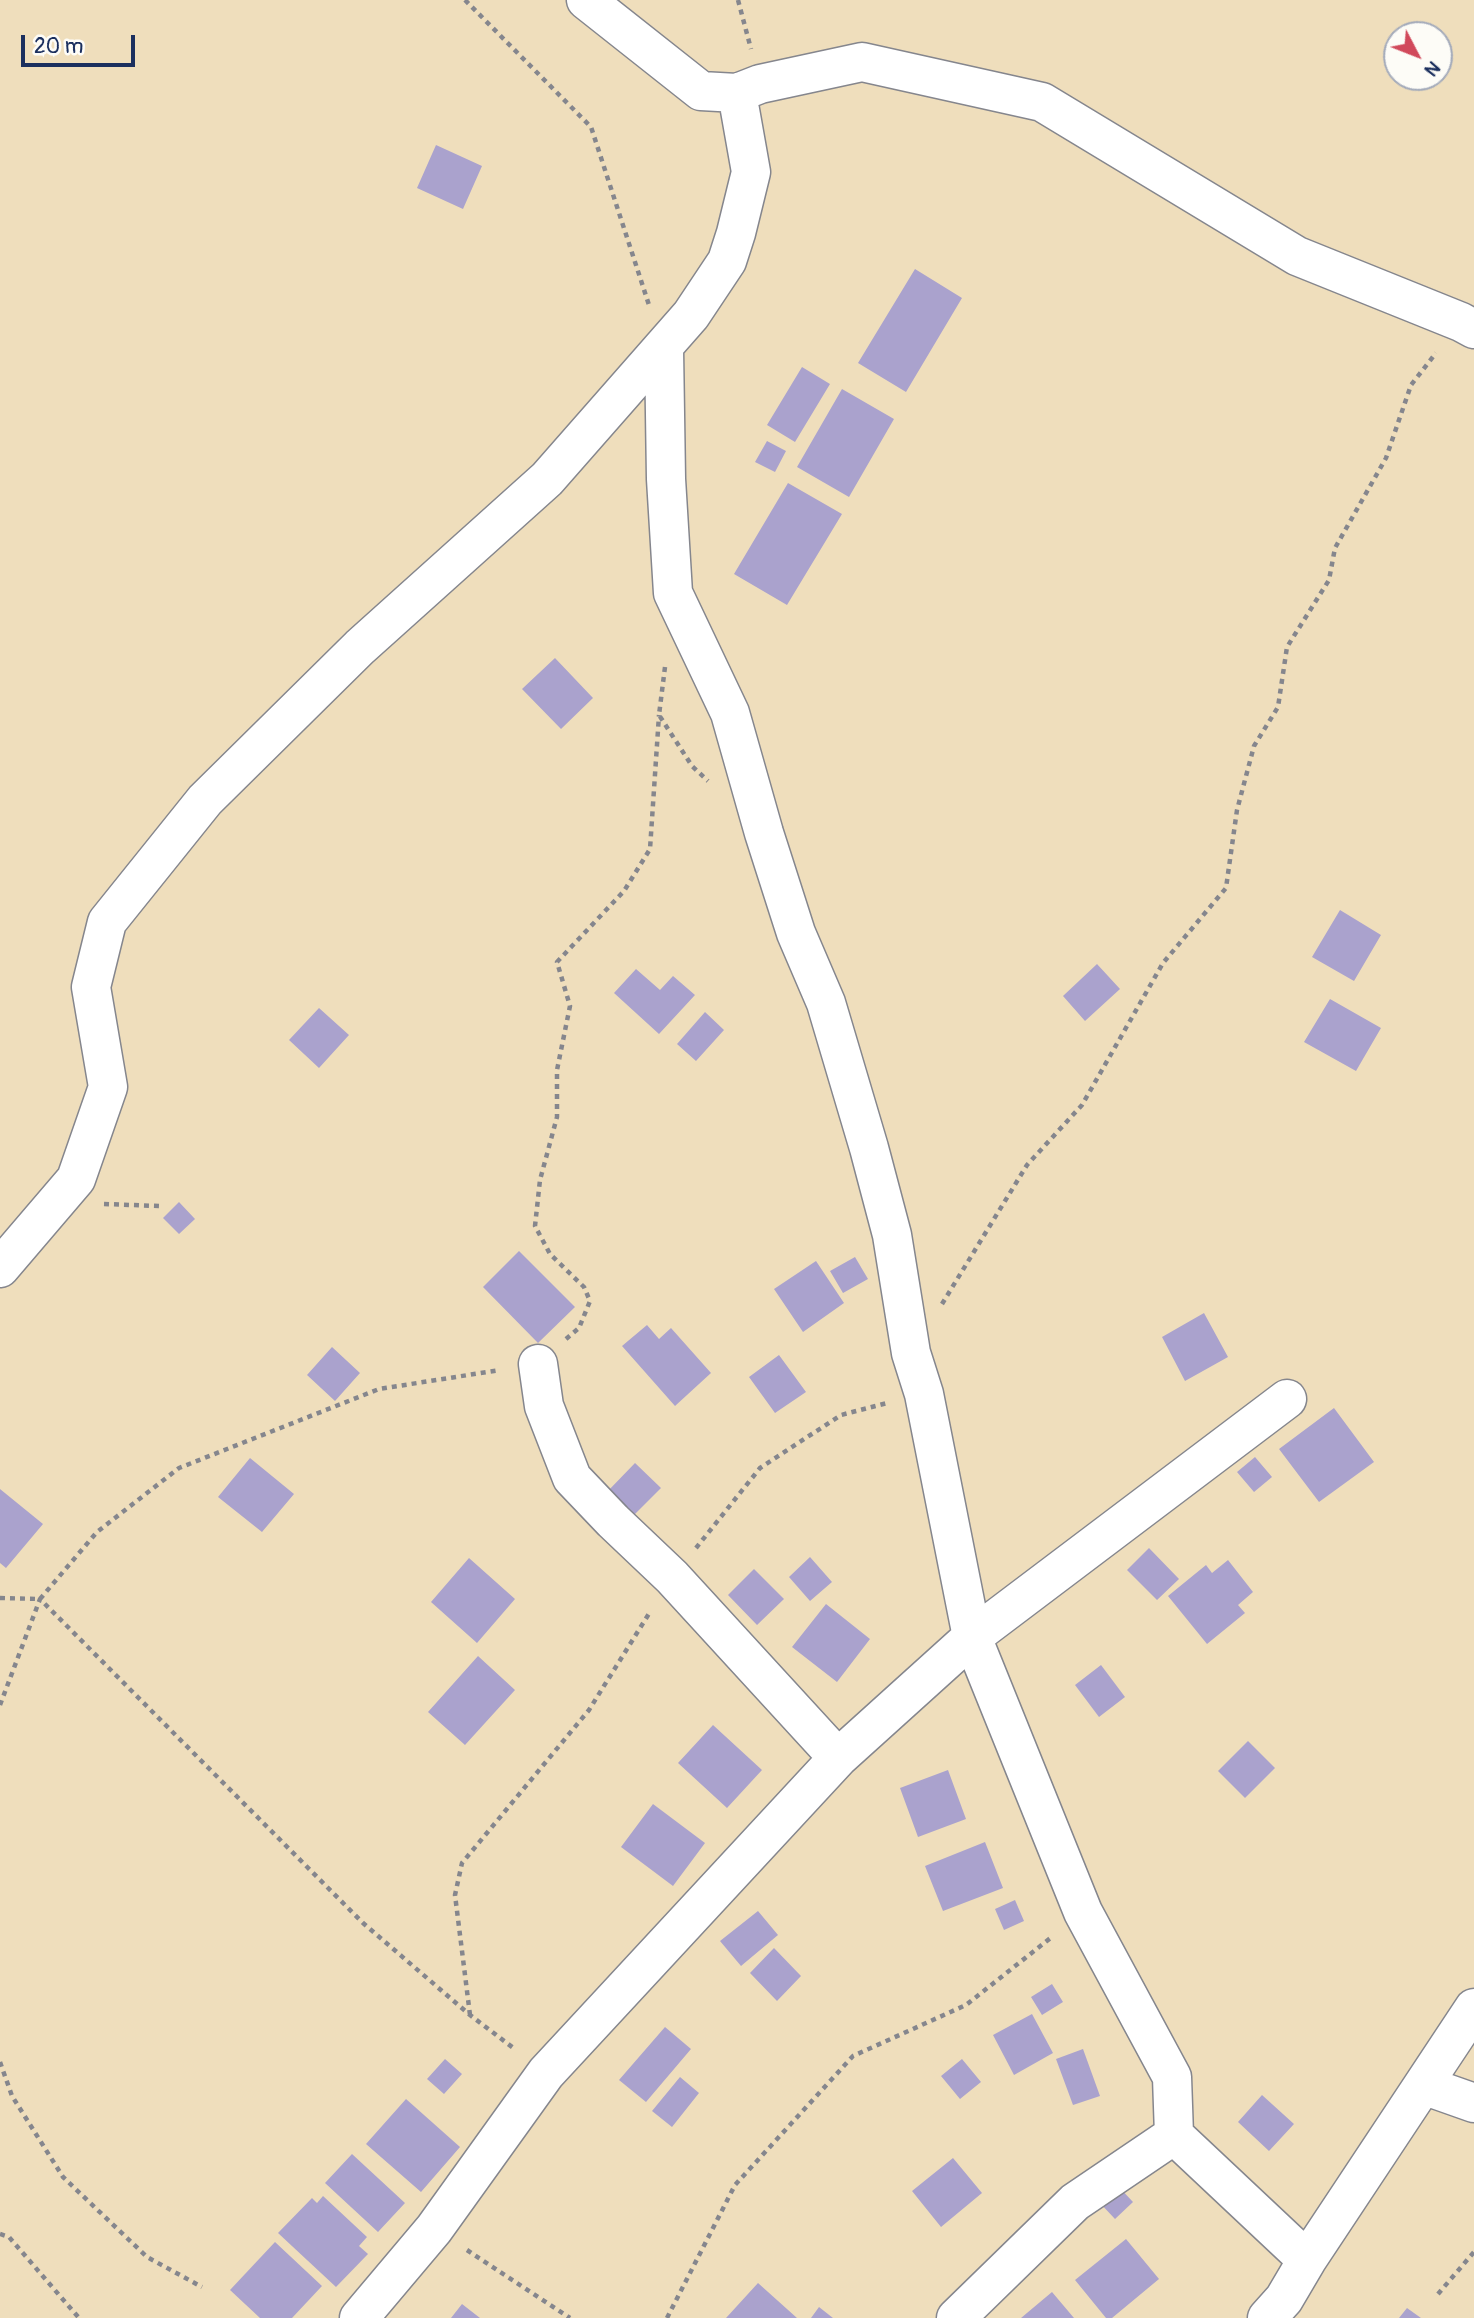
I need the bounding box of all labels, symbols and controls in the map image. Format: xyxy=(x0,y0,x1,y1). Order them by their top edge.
scale bar xyxy=(24,21,138,65)
north arrow xyxy=(1383,21,1453,91)
text: 20 m xyxy=(34,33,83,60)
text: N xyxy=(1419,56,1445,82)

